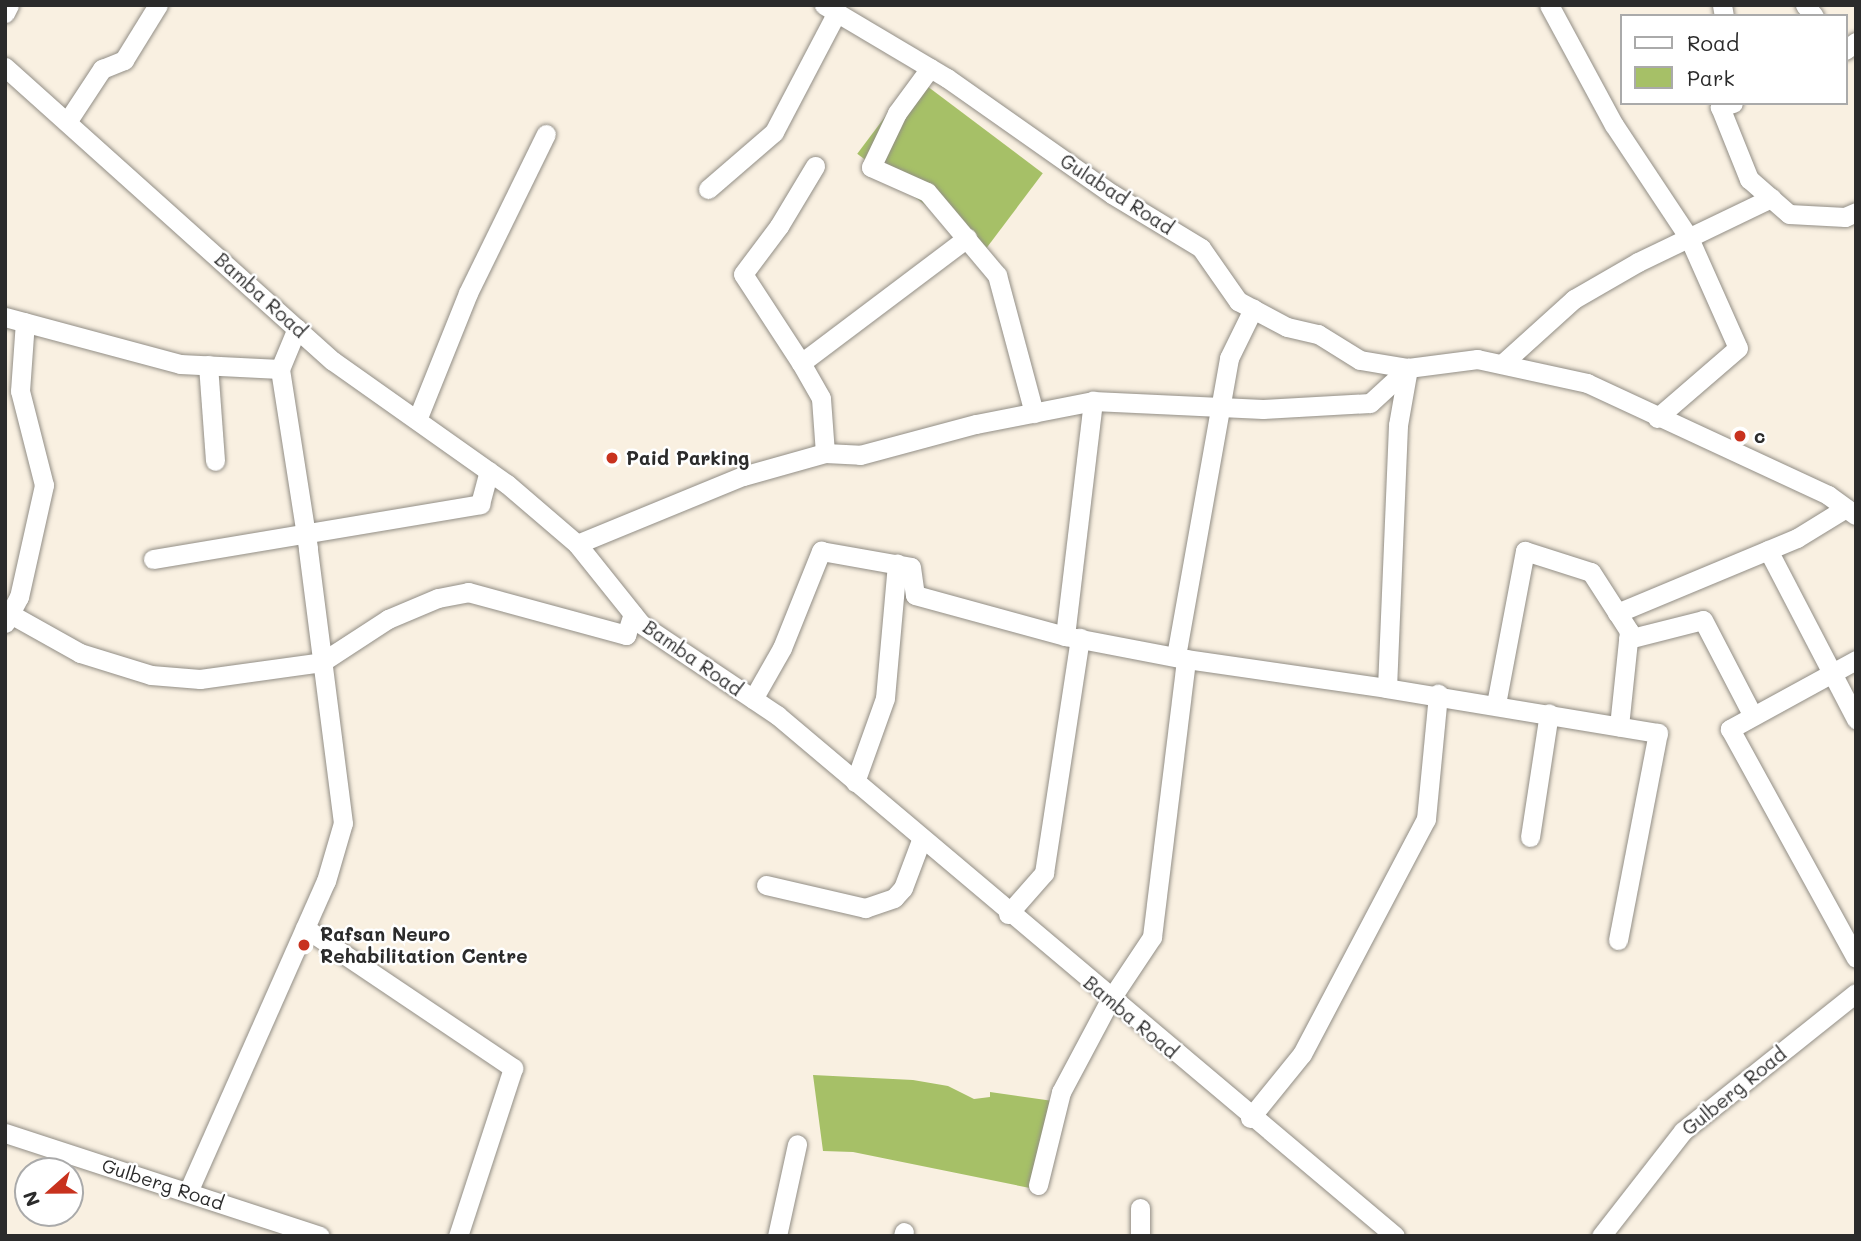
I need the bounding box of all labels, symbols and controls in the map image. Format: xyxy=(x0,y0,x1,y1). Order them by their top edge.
legend xyxy=(1619,14,1847,105)
text: Road xyxy=(1687,29,1739,56)
text: Park xyxy=(1687,64,1735,91)
street label: Gulabad Road xyxy=(1056,149,1178,239)
street label: Bamba Road xyxy=(210,248,312,342)
place label: c xyxy=(1754,425,1765,447)
marker: c xyxy=(1732,428,1748,444)
place label: Paid Parking xyxy=(626,447,749,469)
marker: Paid Parking xyxy=(604,450,620,466)
street label: Bamba Road xyxy=(639,615,747,701)
place label: Rafsan Neuro Rehabilitation Centre xyxy=(320,923,527,967)
marker: Rafsan Neuro Rehabilitation Centre xyxy=(294,935,314,955)
street label: Bamba Road xyxy=(1079,971,1183,1063)
street label: Gulberg Road xyxy=(1677,1042,1791,1140)
street label: Gulberg Road xyxy=(99,1154,227,1214)
north arrow xyxy=(14,1157,84,1227)
text: N xyxy=(17,1188,45,1210)

